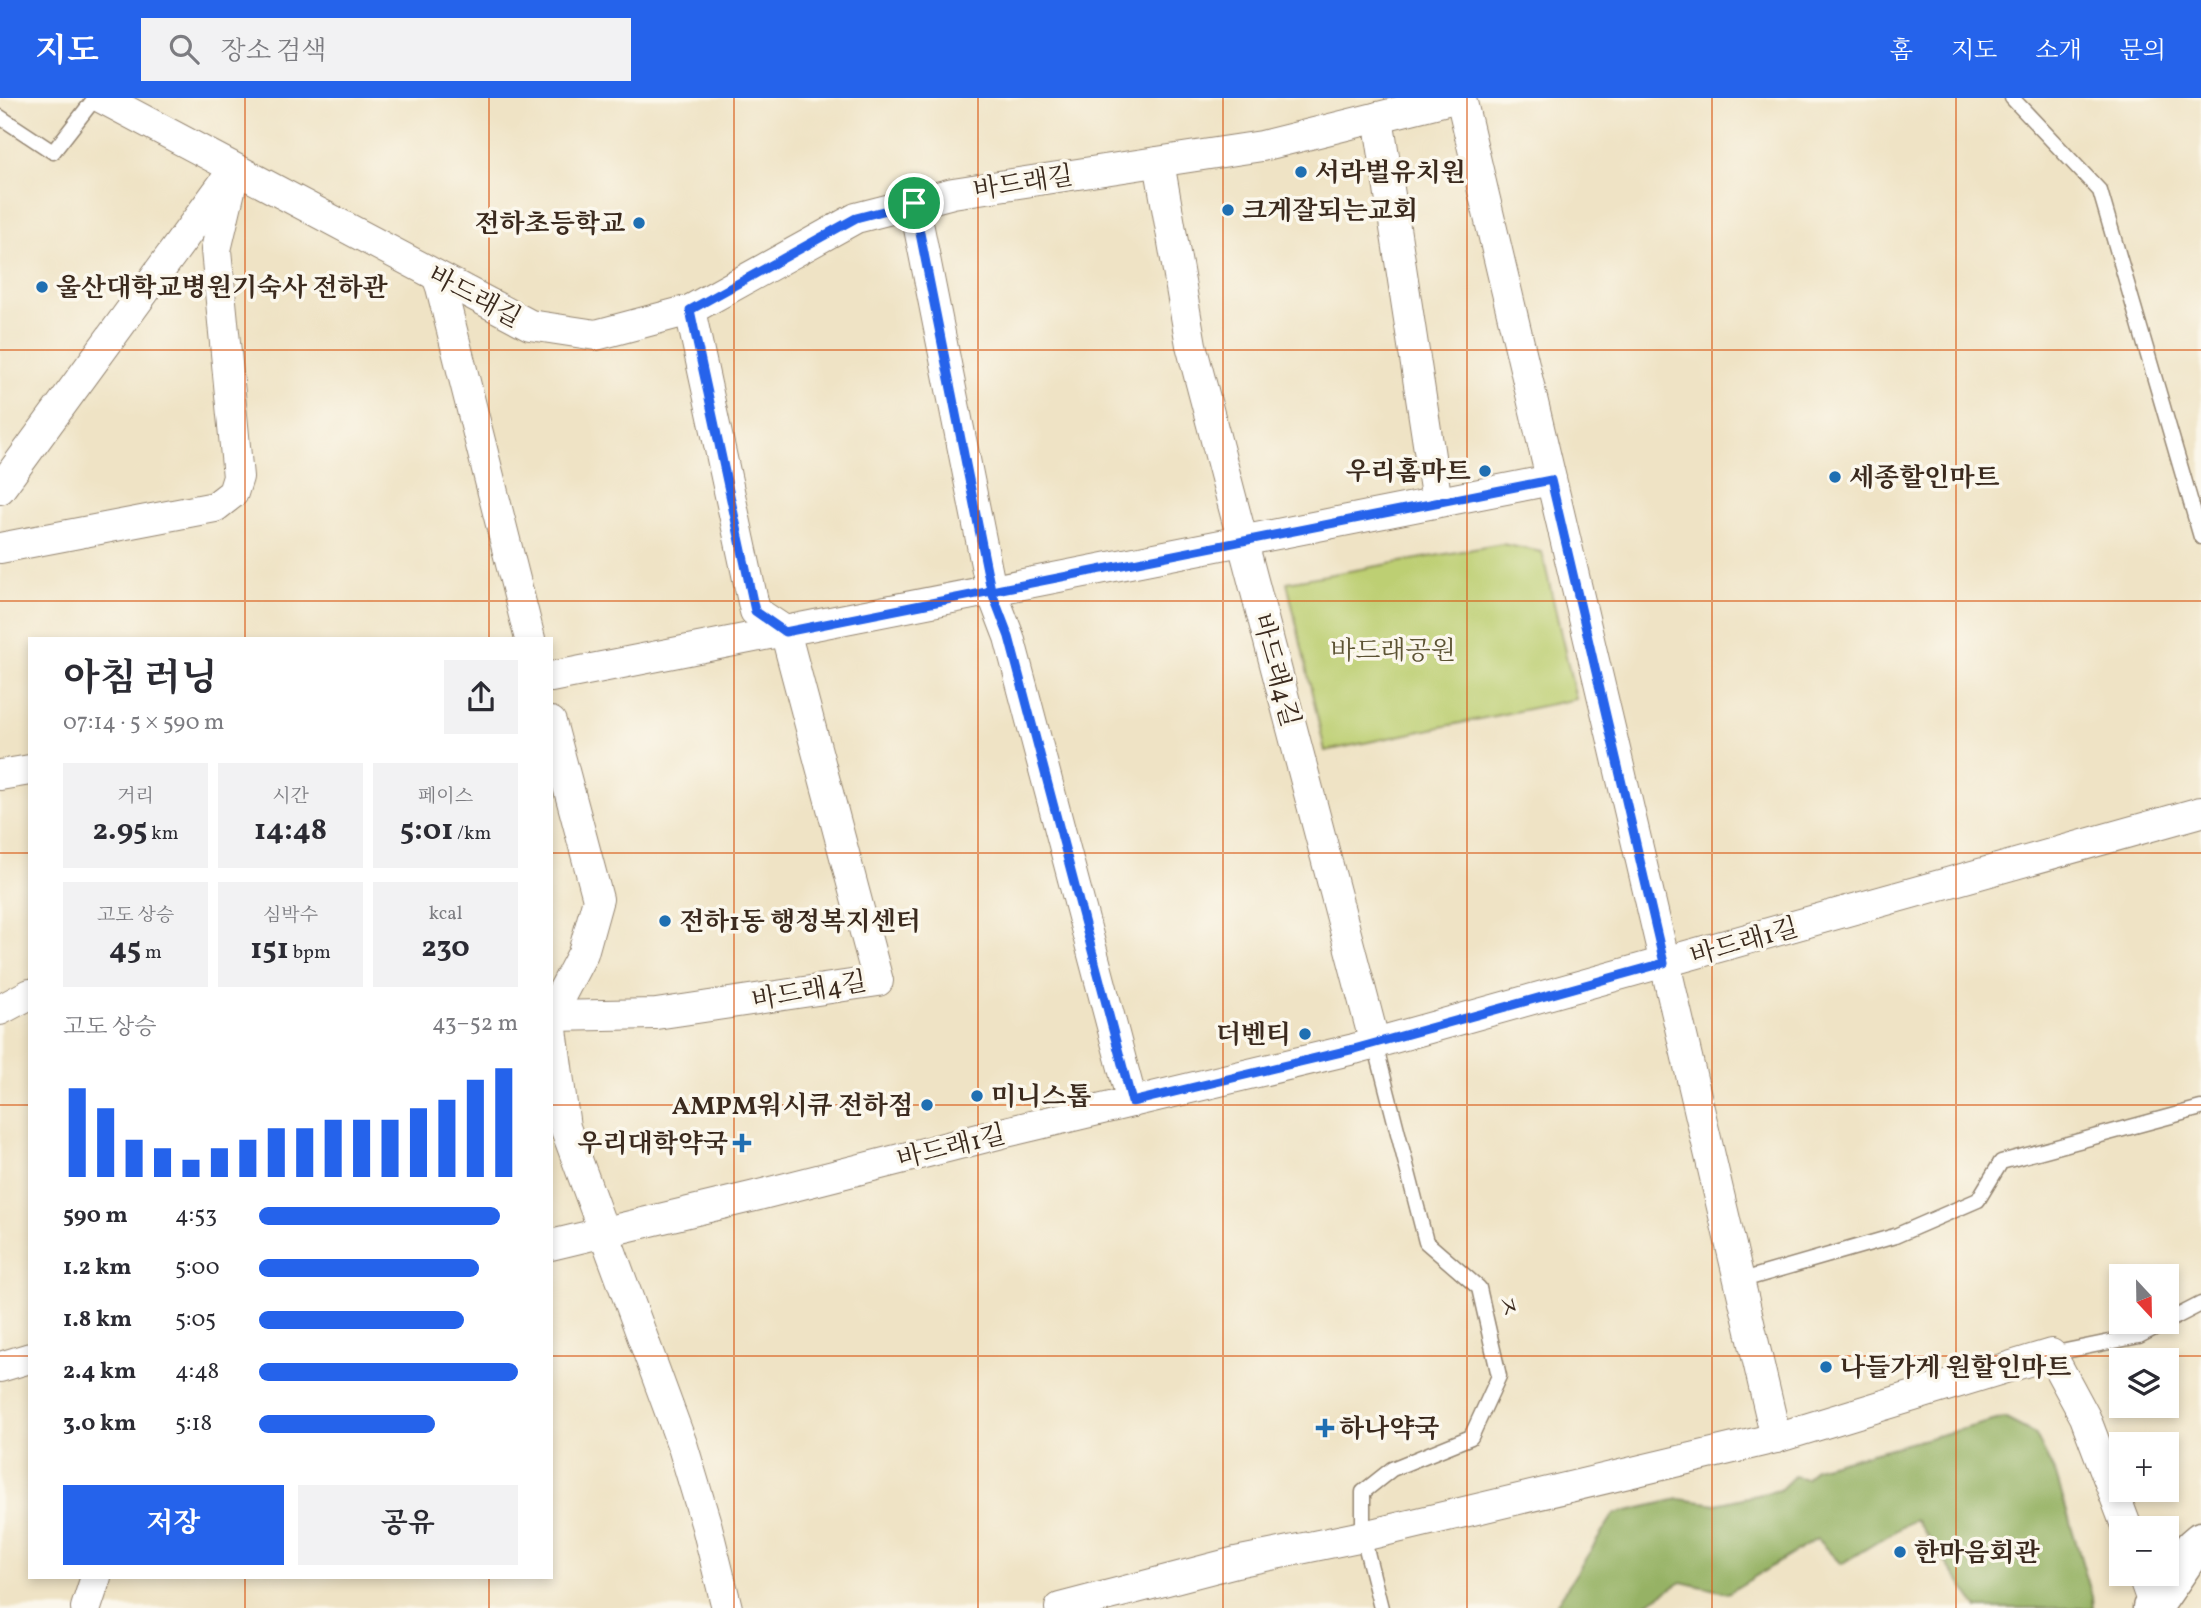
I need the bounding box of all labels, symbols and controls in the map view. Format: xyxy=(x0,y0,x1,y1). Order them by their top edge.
search box xyxy=(141,18,631,81)
text: 지도 xyxy=(35,30,99,76)
icon: search xyxy=(165,30,203,68)
text: 장소 검색 xyxy=(221,34,326,70)
text: 홈 xyxy=(1890,35,1913,69)
text: 지도 xyxy=(1951,35,1997,69)
text: 소개 xyxy=(2035,35,2082,69)
text: 문의 xyxy=(2120,35,2166,69)
place label: 서라벌유치원 xyxy=(1315,156,1466,192)
street label: 바드래길 xyxy=(971,158,1076,210)
marker: 서라벌유치원 xyxy=(1293,164,1309,180)
pin xyxy=(884,173,944,233)
icon: arrive xyxy=(895,184,933,222)
place label: 크게잘되는교회 xyxy=(1242,194,1418,230)
marker: 크게잘되는교회 xyxy=(1220,202,1236,218)
place label: 전하초등학교 xyxy=(474,207,625,243)
marker: 전하초등학교 xyxy=(631,215,647,231)
street label: 바드래길 xyxy=(421,258,527,337)
place label: 울산대학교병원기숙사 전하관 xyxy=(56,271,389,307)
marker: 울산대학교병원기숙사 전하관 xyxy=(34,279,50,295)
place label: 우리홈마트 xyxy=(1345,455,1471,491)
place label: 세종할인마트 xyxy=(1849,461,2000,497)
marker: 우리홈마트 xyxy=(1477,463,1493,479)
marker: 세종할인마트 xyxy=(1827,469,1843,485)
street label: 바드래4길 xyxy=(1243,610,1307,731)
park label: 바드래공원 xyxy=(1330,634,1456,670)
text: 아침 러닝 xyxy=(63,654,217,707)
button: share xyxy=(444,660,518,734)
text: 07:14 · 5 × 590 m xyxy=(63,707,224,739)
text: 거리 xyxy=(117,784,154,810)
text: 시간 xyxy=(272,784,309,810)
text: 페이스 xyxy=(418,784,473,810)
text: 2.95 xyxy=(93,810,147,852)
text: 14:48 xyxy=(254,810,327,852)
text: 5:01 xyxy=(400,810,453,852)
text: km xyxy=(147,821,178,847)
text: /km xyxy=(453,821,491,847)
text: kcal xyxy=(429,901,462,927)
text: 고도 상승 xyxy=(97,903,174,929)
text: 심박수 xyxy=(263,903,318,929)
place label: 전하1동 행정복지센터 xyxy=(679,905,921,941)
street label: 바드래1길 xyxy=(1686,910,1803,975)
marker: 전하1동 행정복지센터 xyxy=(657,913,673,929)
text: 230 xyxy=(421,927,470,969)
text: 45 xyxy=(109,929,141,971)
text: 151 xyxy=(250,929,289,971)
text: m xyxy=(141,940,162,966)
text: bpm xyxy=(289,940,331,966)
street label: 바드래4길 xyxy=(749,964,870,1020)
text: 43–52 m xyxy=(432,1008,518,1040)
text: 고도 상승 xyxy=(63,1012,156,1044)
place label: 더벤티 xyxy=(1216,1018,1291,1054)
marker: 더벤티 xyxy=(1297,1026,1313,1042)
place label: 미니스톱 xyxy=(991,1080,1091,1116)
marker: 미니스톱 xyxy=(969,1088,985,1104)
place label: AMPM워시큐 전하점 xyxy=(672,1089,913,1125)
marker: AMPM워시큐 전하점 xyxy=(919,1097,935,1113)
street label: 바드래1길 xyxy=(893,1117,1009,1179)
place label: 우리대학약국 xyxy=(577,1127,728,1163)
marker: 우리대학약국 xyxy=(734,1135,750,1151)
text: 590 m xyxy=(63,1200,128,1232)
text: 4:53 xyxy=(175,1200,217,1232)
text: 1.2 km xyxy=(63,1252,132,1284)
text: 5:00 xyxy=(175,1252,220,1284)
north arrow xyxy=(2109,1264,2179,1334)
map controls xyxy=(2109,1264,2179,1586)
street label: ㅈ xyxy=(1486,1290,1527,1323)
text: 1.8 km xyxy=(63,1304,132,1336)
text: 5:05 xyxy=(175,1304,216,1336)
button: layers xyxy=(2109,1348,2179,1418)
place label: 나들가게 원할인마트 xyxy=(1840,1351,2071,1387)
text: 2.4 km xyxy=(63,1356,136,1388)
text: 4:48 xyxy=(175,1356,219,1388)
marker: 나들가게 원할인마트 xyxy=(1818,1359,1834,1375)
text: 3.0 km xyxy=(63,1408,136,1440)
text: 5:18 xyxy=(175,1408,212,1440)
place label: 하나약국 xyxy=(1339,1412,1439,1448)
marker: 하나약국 xyxy=(1317,1420,1333,1436)
button: + xyxy=(2109,1432,2179,1502)
button: 저장 xyxy=(63,1485,284,1565)
button: 공유 xyxy=(298,1485,518,1565)
button: − xyxy=(2109,1516,2179,1586)
place label: 한마음회관 xyxy=(1914,1536,2040,1572)
marker: 한마음회관 xyxy=(1892,1544,1908,1560)

